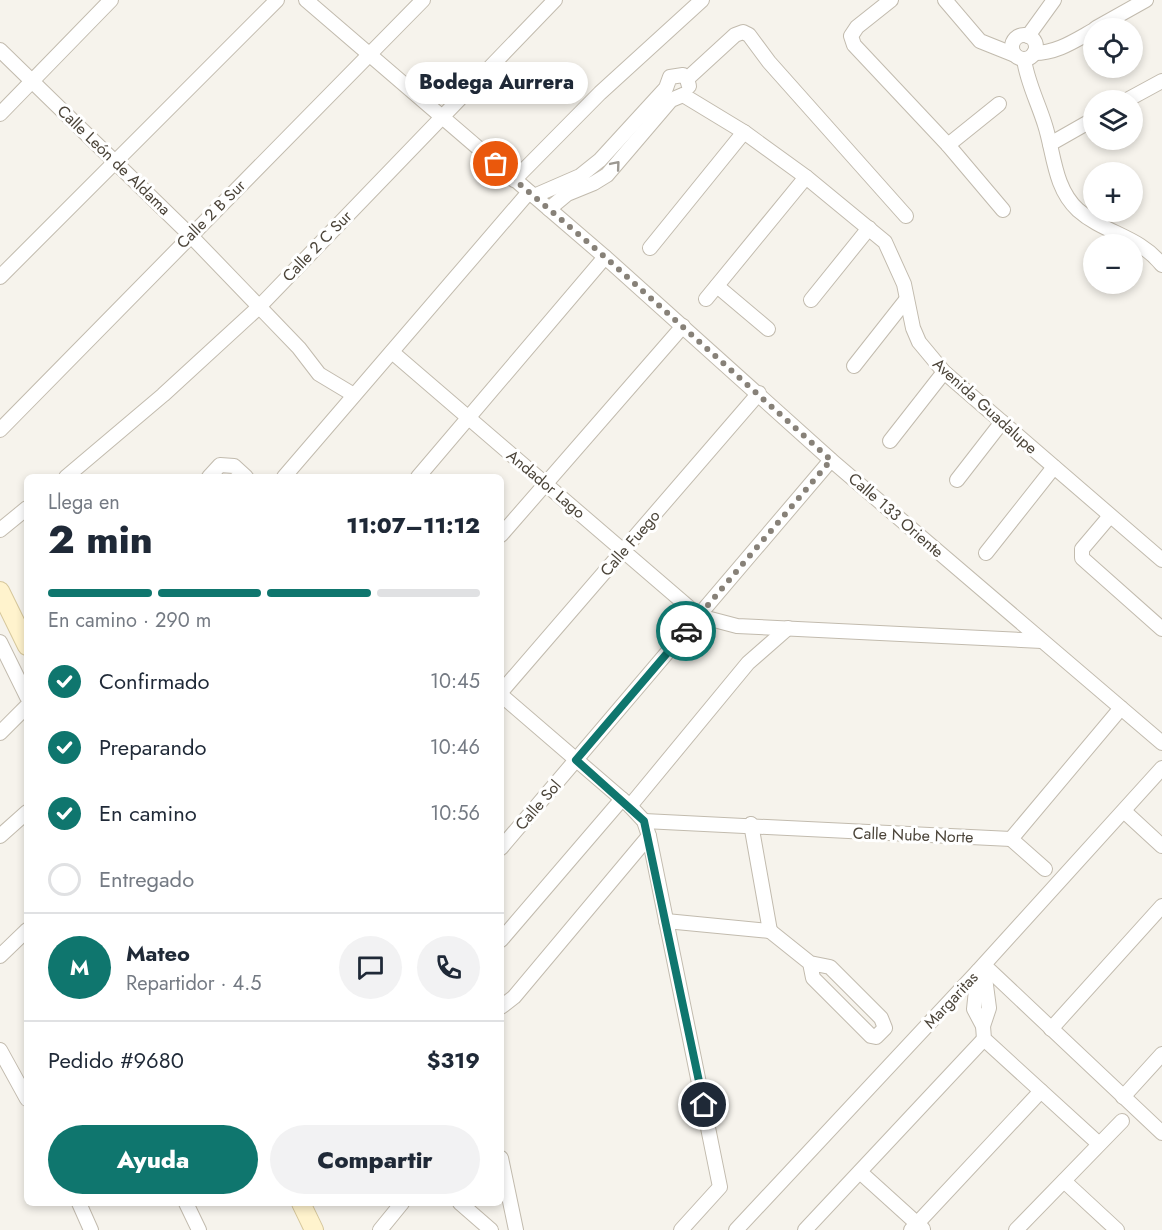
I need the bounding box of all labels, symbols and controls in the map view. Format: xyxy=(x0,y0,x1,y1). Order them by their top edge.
map controls xyxy=(1083,18,1143,294)
button: locate xyxy=(1083,18,1143,78)
callout: Bodega Aurrera xyxy=(404,62,588,104)
text: Bodega Aurrera xyxy=(419,68,574,97)
button: layers xyxy=(1083,90,1143,150)
street label: Calle León de Aldama xyxy=(52,100,176,220)
pin xyxy=(470,138,521,189)
icon: bag xyxy=(479,147,512,180)
one-way arrow xyxy=(609,161,620,172)
button: + xyxy=(1083,162,1143,222)
street label: Calle 2 B Sur xyxy=(171,174,251,254)
street label: Calle 2 C Sur xyxy=(277,205,357,287)
button: − xyxy=(1083,234,1143,294)
street label: Avenida Guadalupe xyxy=(928,353,1042,459)
street label: Andador Lago xyxy=(502,444,591,524)
street label: Calle 133 Oriente xyxy=(843,467,949,563)
text: Llega en xyxy=(48,488,120,517)
street label: Calle Fuego xyxy=(595,505,665,581)
text: 11:07–11:12 xyxy=(346,509,480,541)
text: 2 min xyxy=(48,511,153,568)
courier xyxy=(656,601,716,661)
text: En camino · 290 m xyxy=(48,606,211,635)
icon: car xyxy=(670,615,703,648)
icon: check xyxy=(48,665,81,698)
text: Confirmado xyxy=(99,665,209,697)
text: 10:45 xyxy=(430,667,480,696)
icon: check xyxy=(48,731,81,764)
text: Preparando xyxy=(99,731,207,763)
text: 10:46 xyxy=(430,733,480,762)
street label: Calle Sol xyxy=(510,775,566,835)
icon: check xyxy=(48,797,81,830)
text: En camino xyxy=(99,797,197,829)
text: 10:56 xyxy=(430,799,480,828)
street label: Calle Nube Norte xyxy=(852,821,974,849)
text: Entregado xyxy=(99,863,194,895)
button: chat xyxy=(339,936,402,999)
button: phone xyxy=(417,936,480,999)
text: Mateo xyxy=(126,937,190,969)
text: M xyxy=(70,951,89,983)
street label: Margaritas xyxy=(919,966,983,1034)
text: Repartidor · 4.5 xyxy=(126,969,262,998)
text: Pedido #9680 xyxy=(48,1044,184,1076)
text: $319 xyxy=(427,1044,480,1076)
pin xyxy=(678,1079,729,1130)
icon: home xyxy=(687,1088,720,1121)
button: Ayuda xyxy=(48,1125,258,1194)
button: Compartir xyxy=(270,1125,480,1194)

